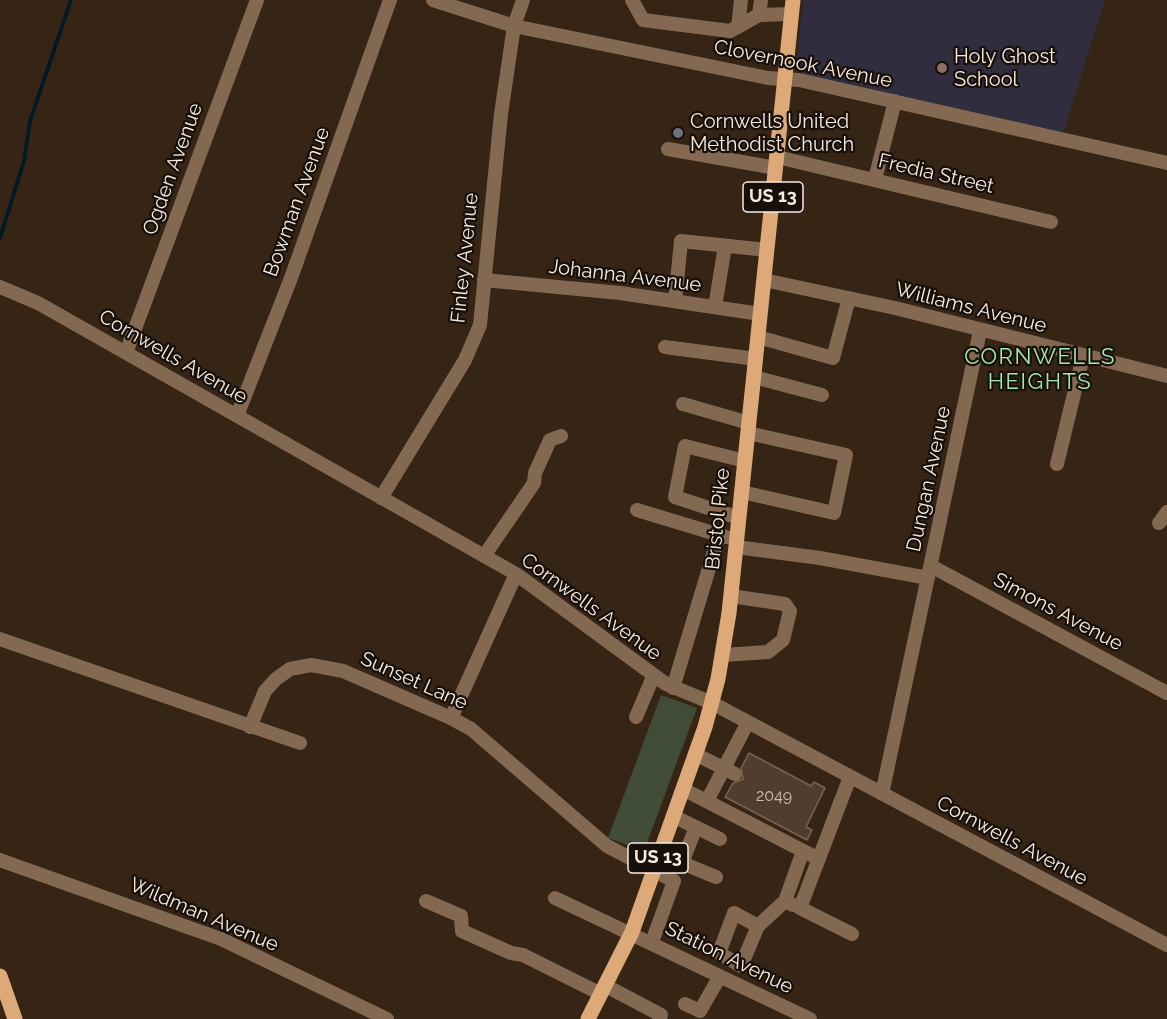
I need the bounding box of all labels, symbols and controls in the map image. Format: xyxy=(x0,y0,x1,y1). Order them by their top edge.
street label: Clovernook Avenue xyxy=(712,35,894,93)
place label: Holy Ghost School xyxy=(954,45,1056,92)
marker: Holy Ghost School xyxy=(935,61,949,75)
street label: Ogden Avenue xyxy=(138,100,208,238)
place label: Cornwells United Methodist Church xyxy=(690,110,854,157)
street label: Bowman Avenue xyxy=(259,124,335,280)
marker: Cornwells United Methodist Church xyxy=(671,126,685,140)
street label: Fredia Street xyxy=(876,149,996,199)
road number: US 13 xyxy=(743,182,803,212)
street label: Finley Avenue xyxy=(446,192,484,324)
street label: Johanna Avenue xyxy=(547,255,703,297)
street label: Williams Avenue xyxy=(893,278,1049,338)
street label: Cornwells Avenue xyxy=(94,305,252,409)
district label: CORNWELLS HEIGHTS xyxy=(964,344,1116,396)
street label: Dungan Avenue xyxy=(902,404,956,554)
street label: Bristol Pike xyxy=(701,467,735,571)
street label: Cornwells Avenue xyxy=(516,548,666,666)
street label: Simons Avenue xyxy=(989,568,1127,656)
street label: Sunset Lane xyxy=(357,647,471,715)
house number: 2049 xyxy=(756,786,792,806)
street label: Cornwells Avenue xyxy=(932,791,1092,891)
road number: US 13 xyxy=(628,843,688,873)
street label: Wildman Avenue xyxy=(126,873,282,957)
street label: Station Avenue xyxy=(661,917,797,999)

